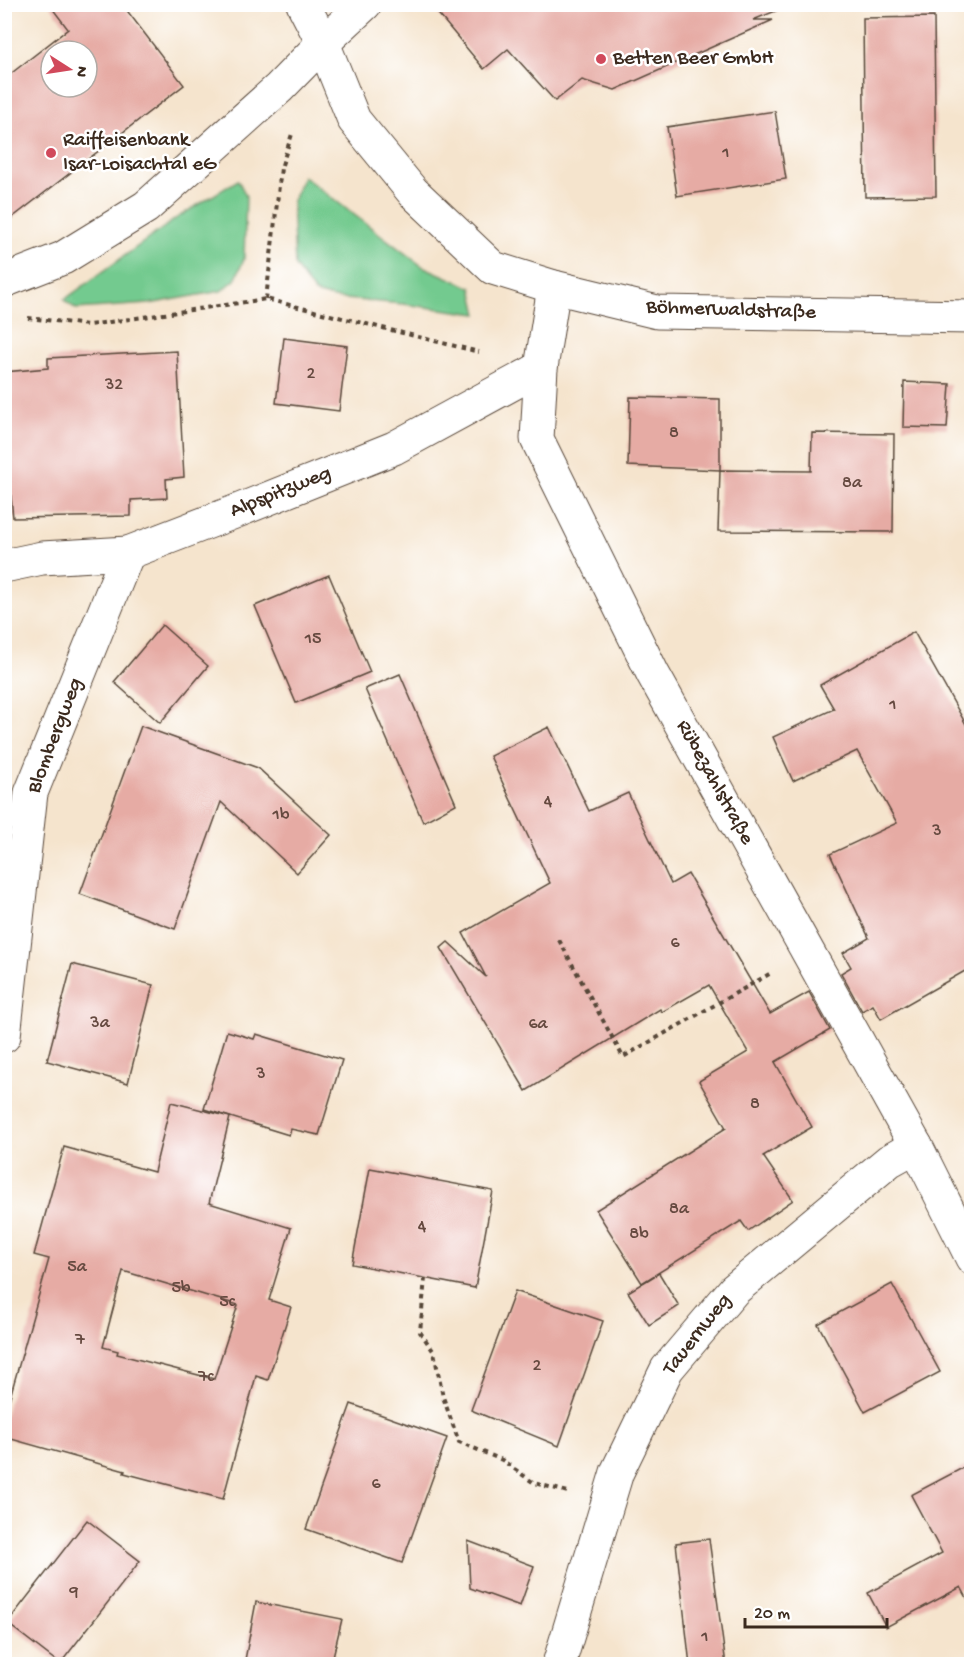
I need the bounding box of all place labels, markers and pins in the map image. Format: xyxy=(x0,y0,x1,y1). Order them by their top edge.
place label: Betten Beer GmbH xyxy=(612,47,775,72)
marker: Betten Beer GmbH xyxy=(594,52,608,66)
place label: Raiffeisenbank Isar-Loisachtal eG xyxy=(63,129,217,178)
marker: Raiffeisenbank Isar-Loisachtal eG xyxy=(44,146,58,160)

